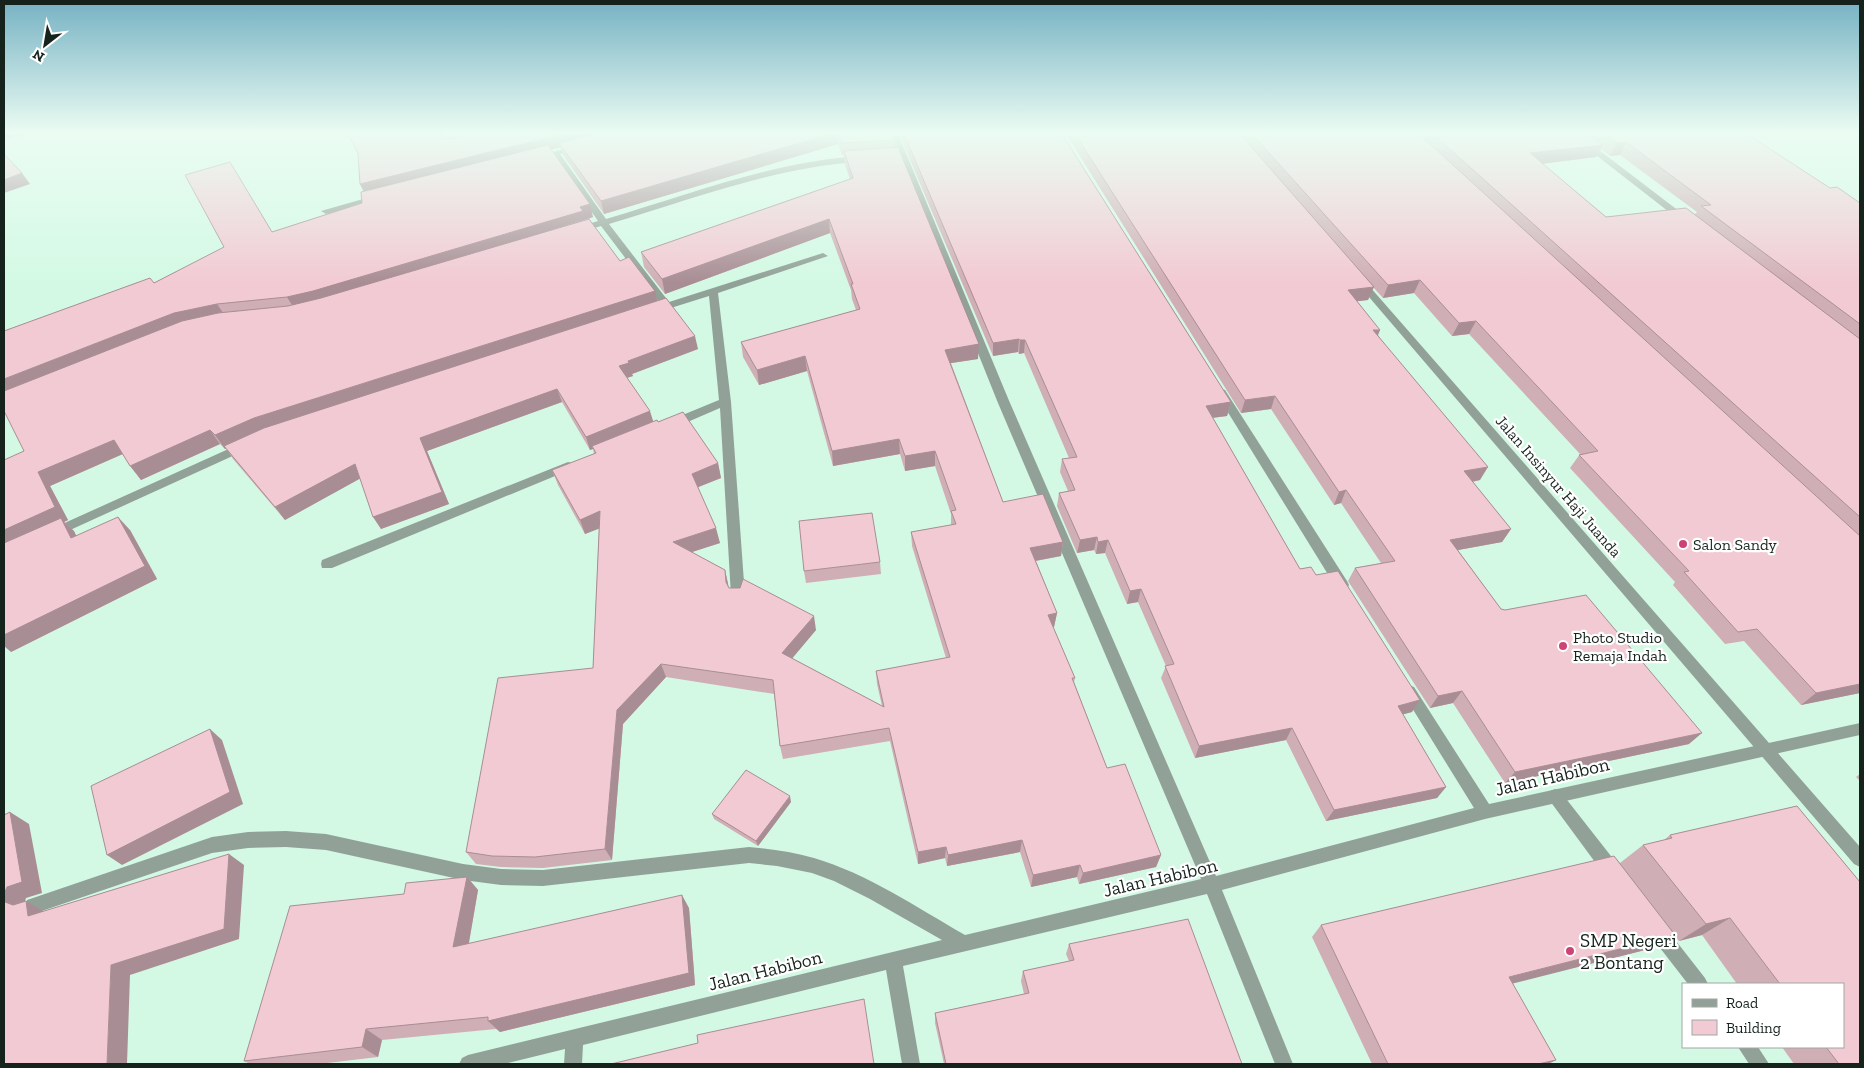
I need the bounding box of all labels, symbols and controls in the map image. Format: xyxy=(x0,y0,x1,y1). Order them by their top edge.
north arrow xyxy=(20,20,70,70)
text: N xyxy=(29,46,48,66)
street label: Jalan Insinyur Haji Juanda xyxy=(1492,411,1626,561)
place label: Salon Sandy xyxy=(1693,535,1778,554)
marker: Salon Sandy xyxy=(1677,538,1689,550)
place label: Photo Studio Remaja Indah xyxy=(1573,628,1667,665)
marker: Photo Studio Remaja Indah xyxy=(1557,640,1569,652)
street label: Jalan Habibon xyxy=(1493,752,1611,801)
street label: Jalan Habibon xyxy=(1101,853,1219,902)
place label: SMP Negeri 2 Bontang xyxy=(1580,929,1677,974)
street label: Jalan Habibon xyxy=(706,945,824,996)
marker: SMP Negeri 2 Bontang xyxy=(1564,945,1576,957)
legend xyxy=(1682,983,1844,1048)
text: Road xyxy=(1726,994,1759,1012)
text: Building xyxy=(1726,1019,1781,1037)

